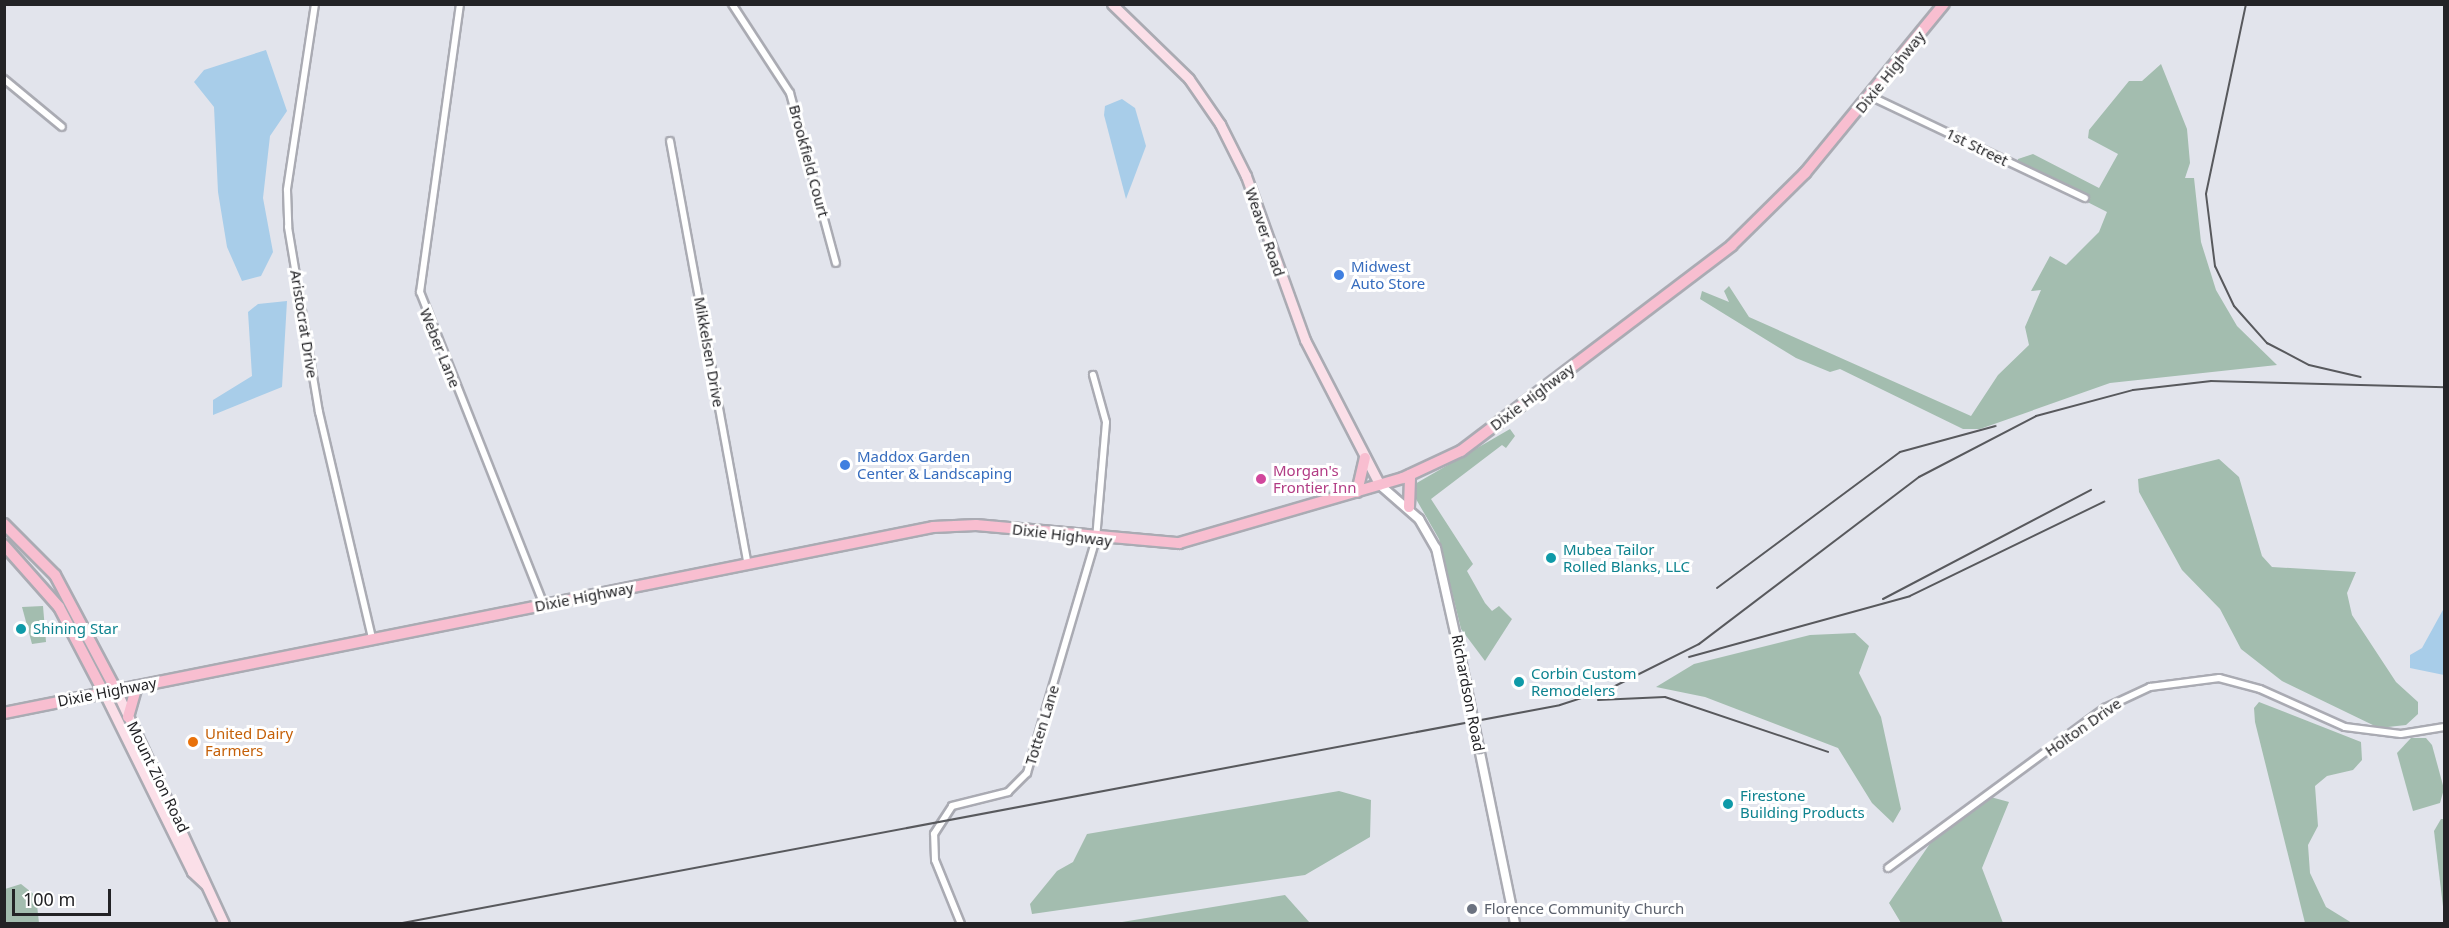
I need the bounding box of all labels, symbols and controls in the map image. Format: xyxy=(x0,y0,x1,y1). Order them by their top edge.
street label: Dixie Highway xyxy=(1851,27,1929,117)
street label: Brookfield Court xyxy=(785,103,833,219)
street label: 1st Street xyxy=(1943,124,2011,170)
street label: Weaver Road xyxy=(1241,185,1289,279)
place label: Midwest Auto Store xyxy=(1351,257,1425,292)
marker: Midwest Auto Store xyxy=(1332,268,1346,282)
street label: Aristocrat Drive xyxy=(287,269,321,379)
street label: Mikkelsen Drive xyxy=(690,295,728,409)
street label: Weber Lane xyxy=(416,306,464,390)
street label: Dixie Highway xyxy=(1487,360,1577,434)
place label: Maddox Garden Center & Landscaping xyxy=(857,447,1012,482)
marker: Maddox Garden Center & Landscaping xyxy=(838,458,852,472)
place label: Morgan's Frontier Inn xyxy=(1273,461,1356,496)
marker: Morgan's Frontier Inn xyxy=(1254,472,1268,486)
street label: Dixie Highway xyxy=(1011,520,1113,550)
place label: Mubea Tailor Rolled Blanks, LLC xyxy=(1563,540,1690,575)
marker: Mubea Tailor Rolled Blanks, LLC xyxy=(1544,551,1558,565)
street label: Dixie Highway xyxy=(533,579,635,615)
place label: Shining Star xyxy=(33,620,118,638)
marker: Shining Star xyxy=(14,622,28,636)
street label: Richardson Road xyxy=(1448,633,1488,753)
place label: Corbin Custom Remodelers xyxy=(1531,664,1636,699)
street label: Dixie Highway xyxy=(56,674,158,710)
marker: Corbin Custom Remodelers xyxy=(1512,675,1526,689)
street label: Totten Lane xyxy=(1021,683,1063,767)
street label: Holton Drive xyxy=(2041,694,2125,760)
street label: Mount Zion Road xyxy=(123,719,193,835)
place label: United Dairy Farmers xyxy=(205,724,293,759)
marker: United Dairy Farmers xyxy=(186,735,200,749)
place label: Firestone Building Products xyxy=(1740,786,1865,821)
marker: Firestone Building Products xyxy=(1721,797,1735,811)
scale bar xyxy=(15,877,114,915)
text: 100 m xyxy=(23,887,75,911)
place label: Florence Community Church xyxy=(1484,900,1684,918)
marker: Florence Community Church xyxy=(1465,902,1479,916)

